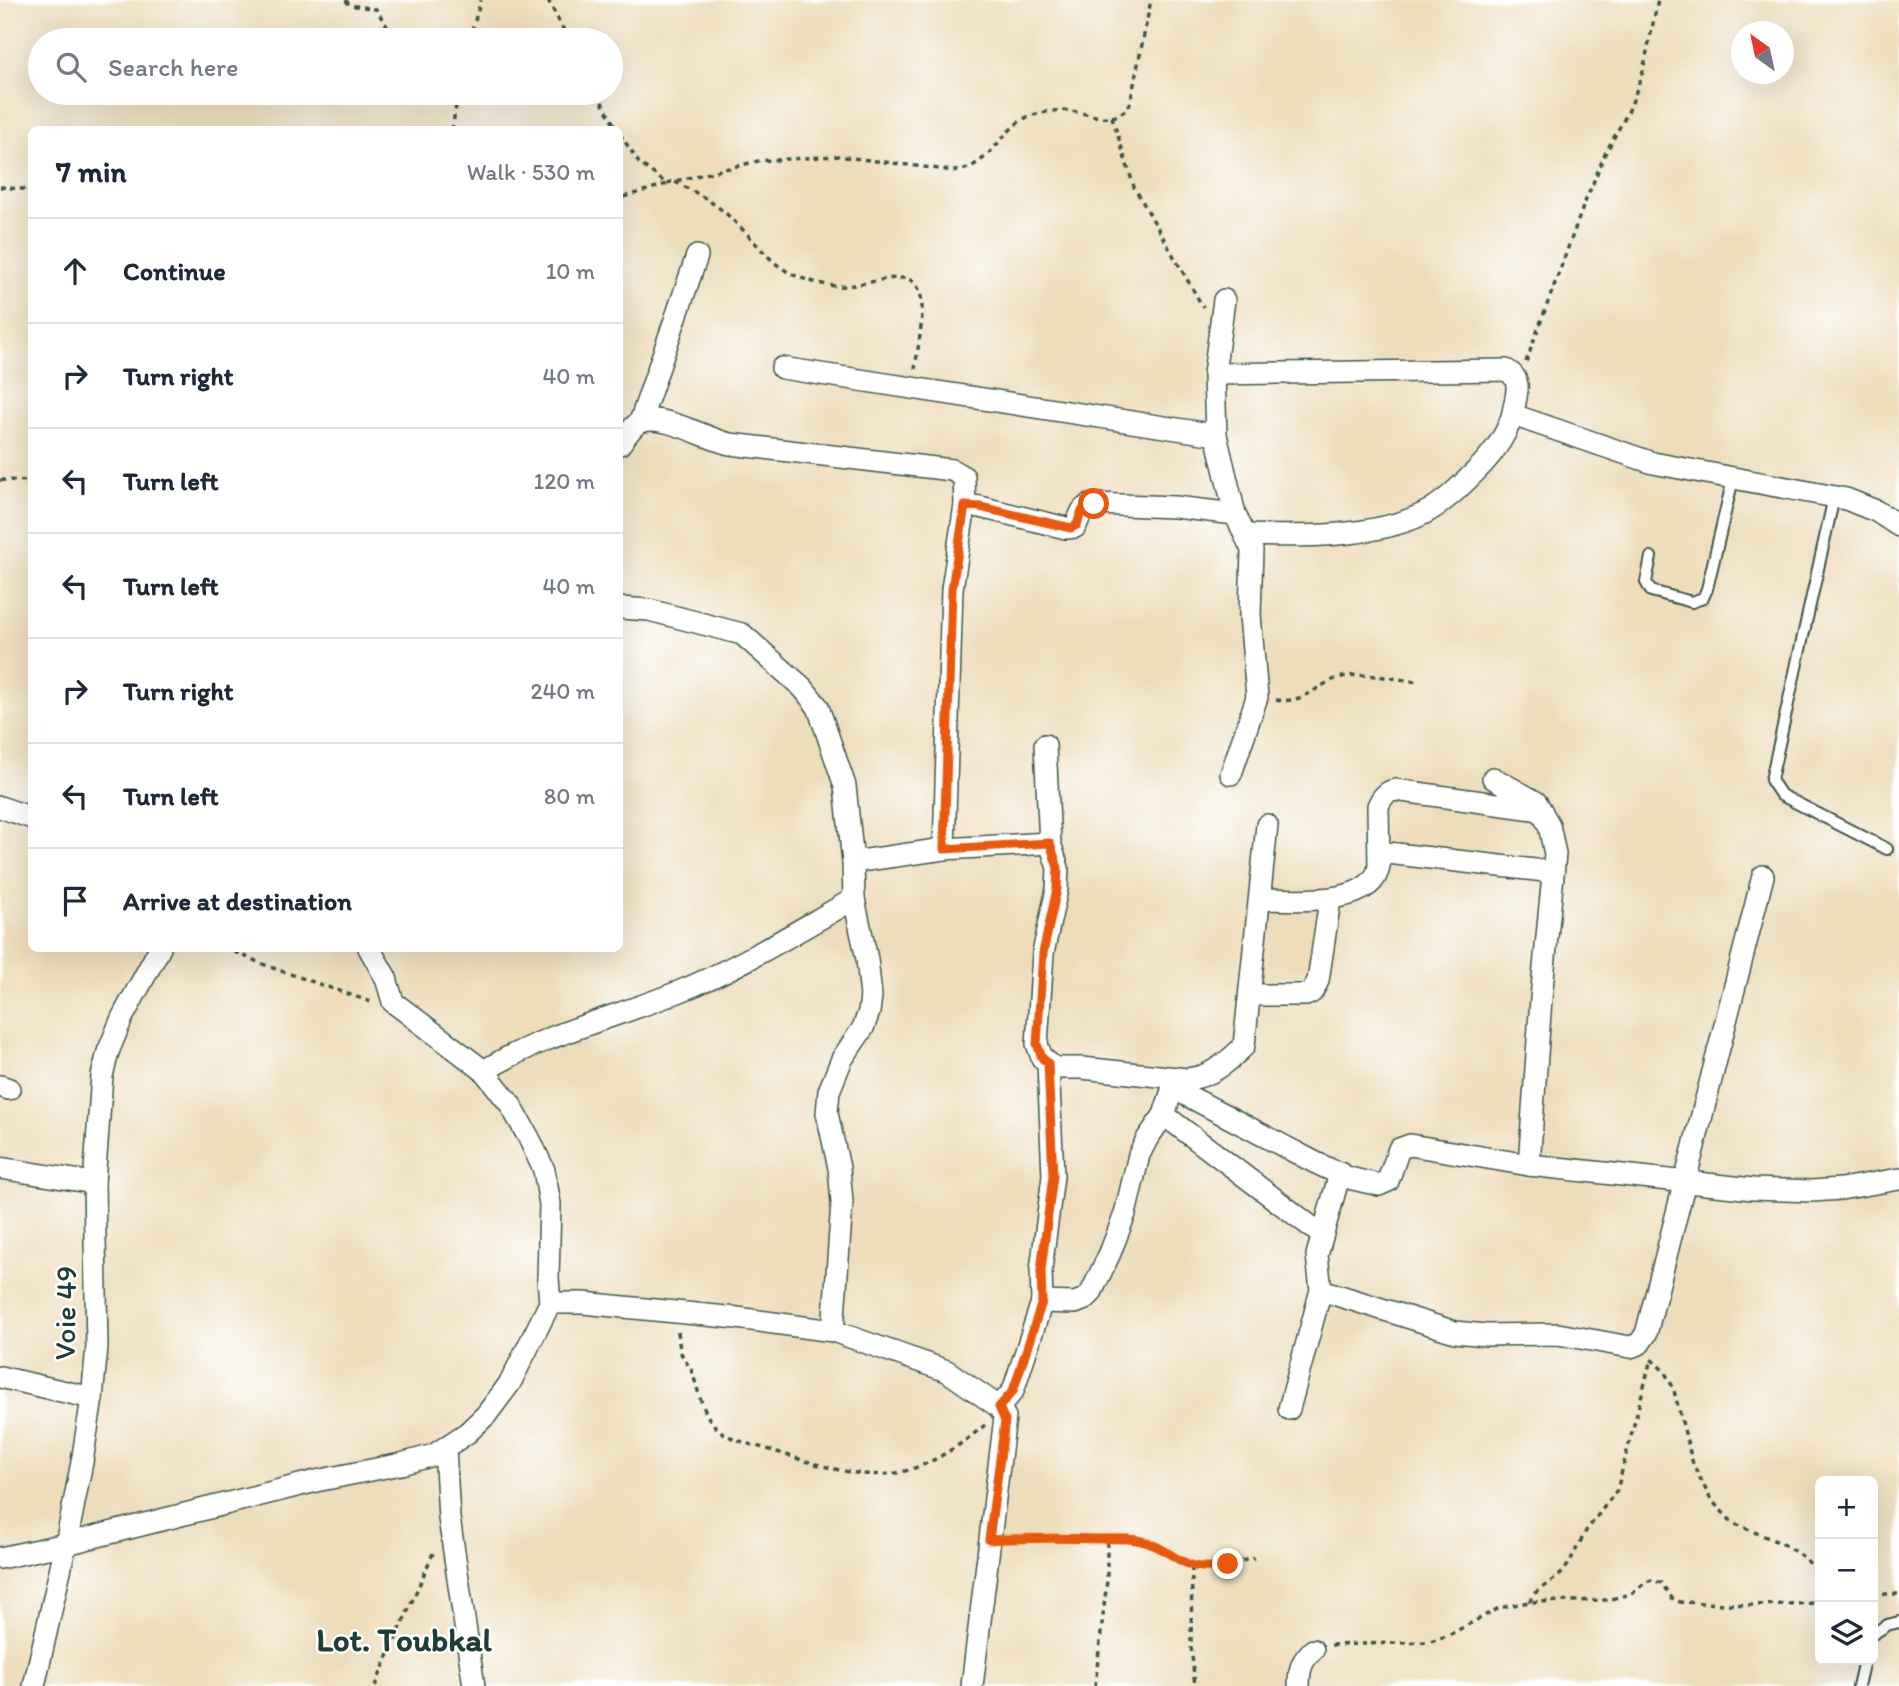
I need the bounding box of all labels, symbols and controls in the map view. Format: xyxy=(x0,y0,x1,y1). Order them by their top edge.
north arrow xyxy=(1731,21,1794,84)
search box xyxy=(28,28,623,105)
icon: search xyxy=(52,48,90,86)
text: Search here xyxy=(108,51,238,83)
text: 7 min xyxy=(56,153,127,190)
text: Walk · 530 m xyxy=(467,158,595,186)
icon: ahead xyxy=(56,252,94,290)
text: Continue xyxy=(123,255,226,287)
text: 10 m xyxy=(546,257,595,285)
icon: right xyxy=(56,357,94,395)
text: Turn right xyxy=(123,360,234,392)
text: 40 m xyxy=(542,362,595,390)
icon: left xyxy=(56,462,94,500)
text: Turn left xyxy=(123,465,219,497)
text: 120 m xyxy=(534,467,595,495)
route start xyxy=(1078,488,1109,519)
icon: left xyxy=(56,567,94,605)
text: Turn left xyxy=(123,570,219,602)
text: 40 m xyxy=(542,572,595,600)
icon: right xyxy=(56,672,94,710)
text: Turn right xyxy=(123,675,234,707)
text: 240 m xyxy=(530,677,595,705)
icon: left xyxy=(56,777,94,815)
text: Turn left xyxy=(123,780,219,812)
text: 80 m xyxy=(544,782,595,810)
icon: arrive xyxy=(56,882,94,920)
text: Arrive at destination xyxy=(123,885,352,917)
street label: Voie 49 xyxy=(46,1265,84,1361)
map controls xyxy=(1815,1476,1878,1665)
button: + xyxy=(1815,1476,1878,1539)
button: − xyxy=(1815,1539,1878,1602)
route end xyxy=(1212,1548,1243,1579)
button: layers xyxy=(1815,1602,1878,1665)
district label: Lot. Toubkal xyxy=(316,1620,493,1659)

